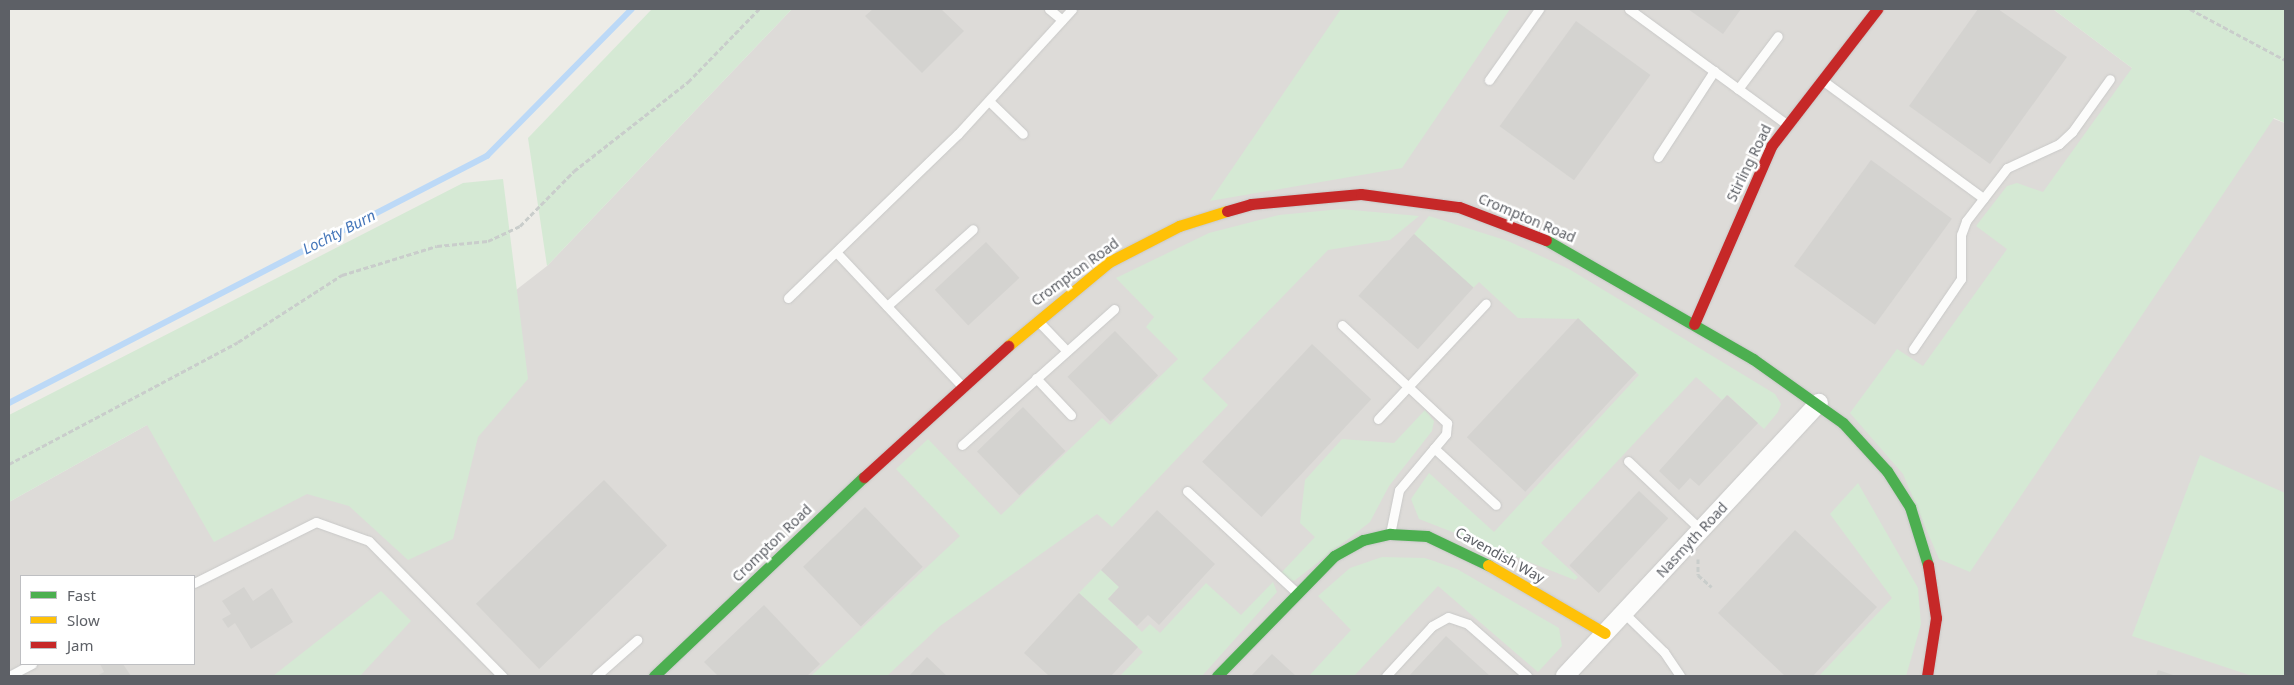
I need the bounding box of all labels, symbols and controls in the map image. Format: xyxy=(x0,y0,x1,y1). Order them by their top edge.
street label: Stirling Road xyxy=(1723,122,1775,204)
street label: Crompton Road xyxy=(1476,190,1578,246)
water label: Lochty Burn xyxy=(300,206,378,258)
street label: Crompton Road xyxy=(1028,235,1122,309)
street label: Nasmyth Road xyxy=(1653,499,1731,581)
street label: Crompton Road xyxy=(729,501,815,585)
street label: Cavendish Way xyxy=(1452,524,1548,586)
legend xyxy=(20,575,195,665)
text: Fast xyxy=(67,585,96,605)
text: Slow xyxy=(67,610,100,630)
text: Jam xyxy=(67,635,94,655)

